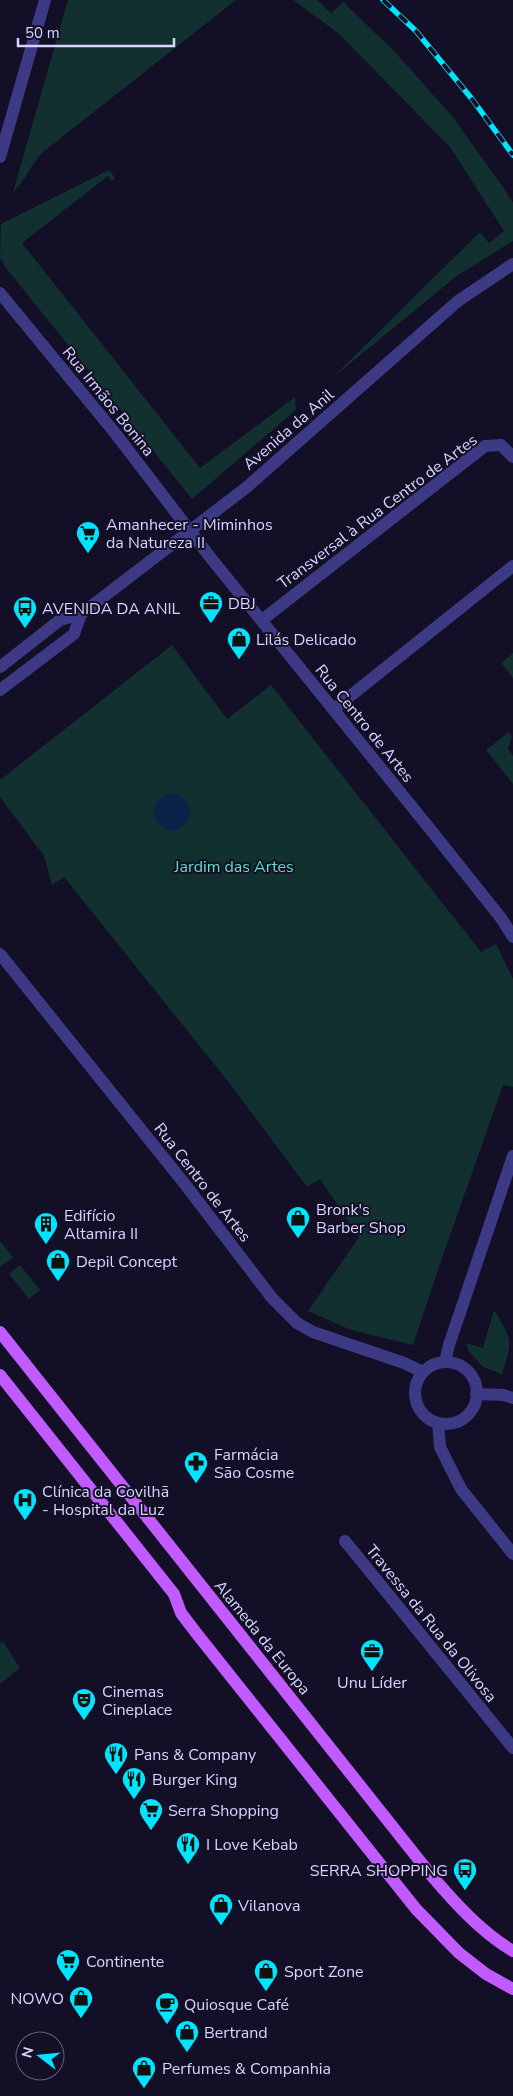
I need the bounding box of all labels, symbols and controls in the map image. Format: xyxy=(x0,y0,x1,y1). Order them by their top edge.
scale bar xyxy=(18,15,174,47)
text: 50 m xyxy=(25,23,60,43)
street label: Rua Irmãos Bonina xyxy=(57,342,159,461)
street label: Avenida da Anil xyxy=(239,384,339,475)
street label: Transversal à Rua Centro de Artes xyxy=(273,429,482,594)
place label: Amanhecer - Miminhos da Natureza II xyxy=(106,514,273,554)
supermarket icon: Amanhecer - Miminhos da Natureza II xyxy=(75,520,101,554)
office icon: DBJ xyxy=(198,590,224,624)
place label: DBJ xyxy=(228,593,256,615)
bus stop icon: AVENIDA DA ANIL xyxy=(12,595,38,629)
place label: AVENIDA DA ANIL xyxy=(42,598,181,620)
shop icon: Lilás Delicado xyxy=(226,626,252,660)
place label: Lilás Delicado xyxy=(256,629,356,651)
street label: Rua Centro de Artes xyxy=(310,660,419,787)
park label: Jardim das Artes xyxy=(173,856,294,878)
street label: Rua Centro de Artes xyxy=(149,1118,256,1247)
place label: Bronk's Barber Shop xyxy=(316,1199,406,1239)
place label: Edifício Altamira II xyxy=(64,1205,138,1245)
shop icon: Bronk's Barber Shop xyxy=(285,1205,311,1239)
building icon: Edifício Altamira II xyxy=(33,1211,59,1245)
shop icon: Depil Concept xyxy=(45,1248,71,1282)
place label: Depil Concept xyxy=(76,1251,177,1273)
place label: Farmácia São Cosme xyxy=(214,1444,294,1484)
pharmacy icon: Farmácia São Cosme xyxy=(183,1450,209,1484)
place label: Clínica da Covilhã - Hospital da Luz xyxy=(42,1481,169,1521)
hospital icon: Clínica da Covilhã - Hospital da Luz xyxy=(12,1487,38,1521)
street label: Travessa da Rua da Olivosa xyxy=(361,1540,502,1707)
street label: Alameda da Europa xyxy=(209,1576,315,1700)
office icon: Unu Líder xyxy=(359,1638,385,1672)
place label: Unu Líder xyxy=(337,1672,407,1694)
place label: Cinemas Cineplace xyxy=(102,1681,172,1721)
theatre icon: Cinemas Cineplace xyxy=(71,1687,97,1721)
restaurant icon: Pans & Company xyxy=(103,1741,129,1775)
place label: Pans & Company xyxy=(134,1744,257,1766)
restaurant icon: Burger King xyxy=(121,1766,147,1800)
place label: Burger King xyxy=(152,1769,237,1791)
supermarket icon: Serra Shopping xyxy=(138,1797,164,1831)
place label: Serra Shopping xyxy=(168,1800,279,1822)
restaurant icon: I Love Kebab xyxy=(175,1831,201,1865)
place label: I Love Kebab xyxy=(206,1834,298,1856)
bus stop icon: SERRA SHOPPING xyxy=(452,1857,478,1891)
place label: SERRA SHOPPING xyxy=(310,1860,448,1882)
shop icon: Vilanova xyxy=(208,1892,234,1926)
place label: Vilanova xyxy=(237,1895,300,1917)
supermarket icon: Continente xyxy=(55,1948,81,1982)
place label: Continente xyxy=(86,1951,164,1973)
shop icon: Sport Zone xyxy=(253,1958,279,1992)
place label: Sport Zone xyxy=(284,1961,364,1983)
shop icon: NOWO xyxy=(68,1985,94,2019)
place label: NOWO xyxy=(11,1988,64,2010)
cafe icon: Quiosque Café xyxy=(154,1991,180,2025)
place label: Quiosque Café xyxy=(184,1994,289,2016)
shop icon: Bertrand xyxy=(174,2019,200,2053)
place label: Bertrand xyxy=(204,2022,268,2044)
north arrow xyxy=(15,2031,65,2081)
text: N xyxy=(17,2045,39,2060)
shop icon: Perfumes & Companhia xyxy=(131,2055,157,2089)
place label: Perfumes & Companhia xyxy=(162,2058,331,2080)

